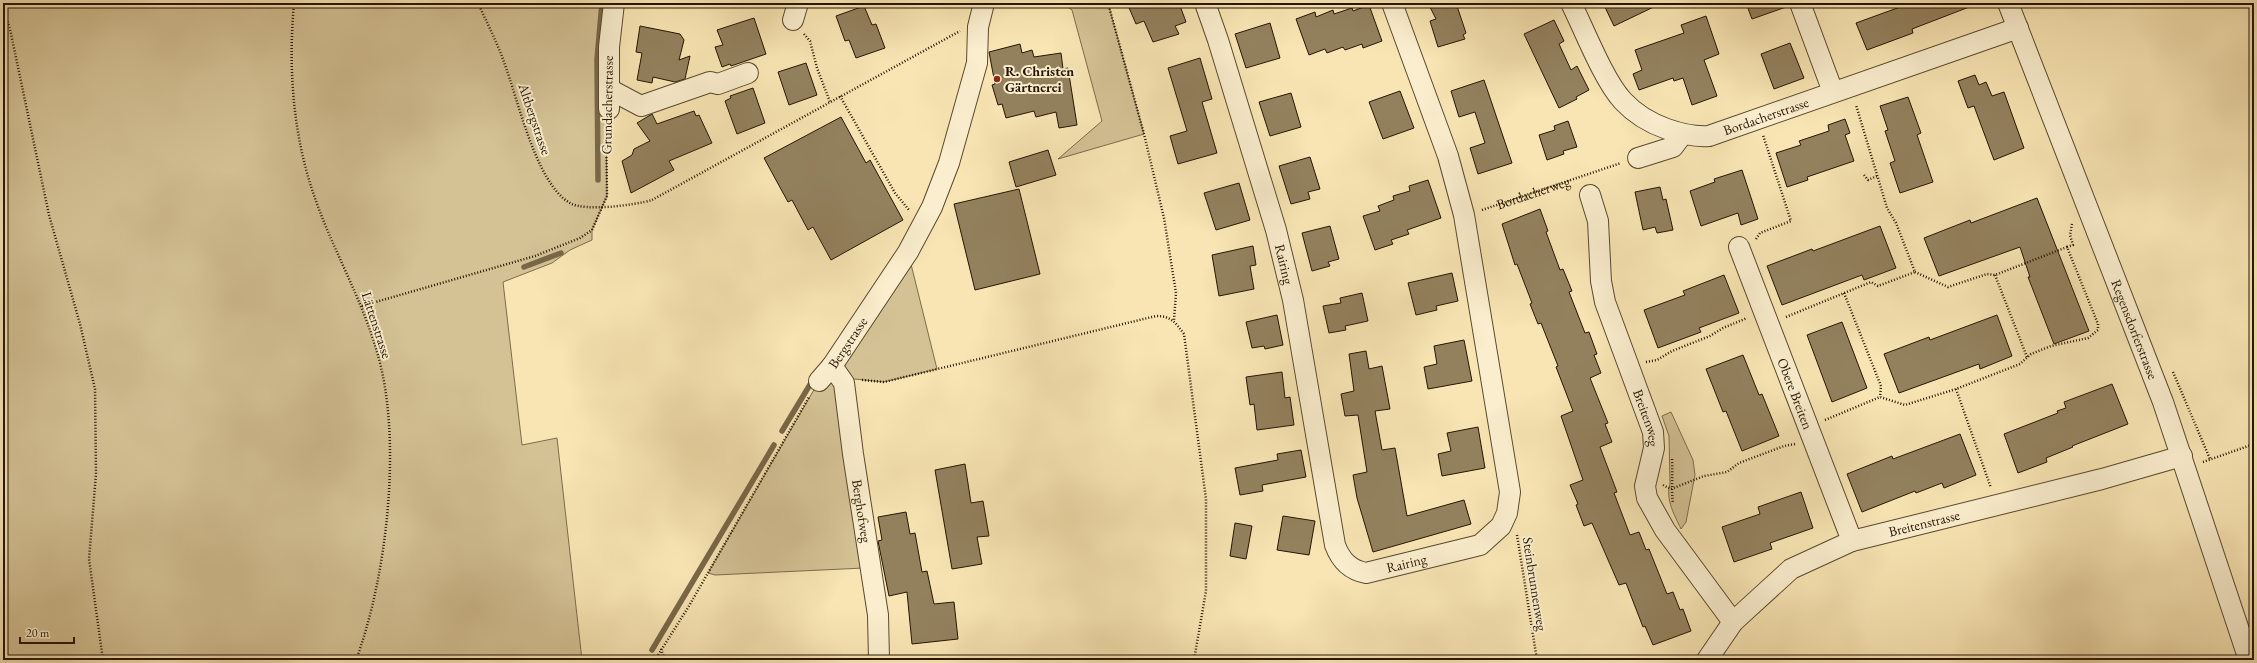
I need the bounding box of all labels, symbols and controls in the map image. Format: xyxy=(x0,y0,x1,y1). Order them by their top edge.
street label: Grundacherstrasse xyxy=(597,55,617,155)
place label: R. Christen Gärtnerei xyxy=(1005,62,1074,96)
marker: R. Christen Gärtnerei xyxy=(992,74,1002,84)
street label: Altbergstrasse xyxy=(514,80,556,158)
street label: Bordacherstrasse xyxy=(1721,93,1811,139)
street label: Bordacherweg xyxy=(1494,172,1573,213)
street label: Rairing xyxy=(1271,242,1298,287)
street label: Regensdorferstrasse xyxy=(2107,277,2162,382)
street label: Lättenstrasse xyxy=(358,289,396,361)
street label: Bergstrasse xyxy=(824,313,872,372)
street label: Obere Breiten xyxy=(1773,355,1817,433)
street label: Breitenweg xyxy=(1629,387,1663,448)
street label: Berghofweg xyxy=(848,478,876,545)
street label: Breitenstrasse xyxy=(1887,505,1962,541)
street label: Steinbrunnenweg xyxy=(1519,536,1551,633)
street label: Rairing xyxy=(1385,549,1429,577)
scale bar xyxy=(20,619,74,645)
text: 20 m xyxy=(26,625,50,641)

